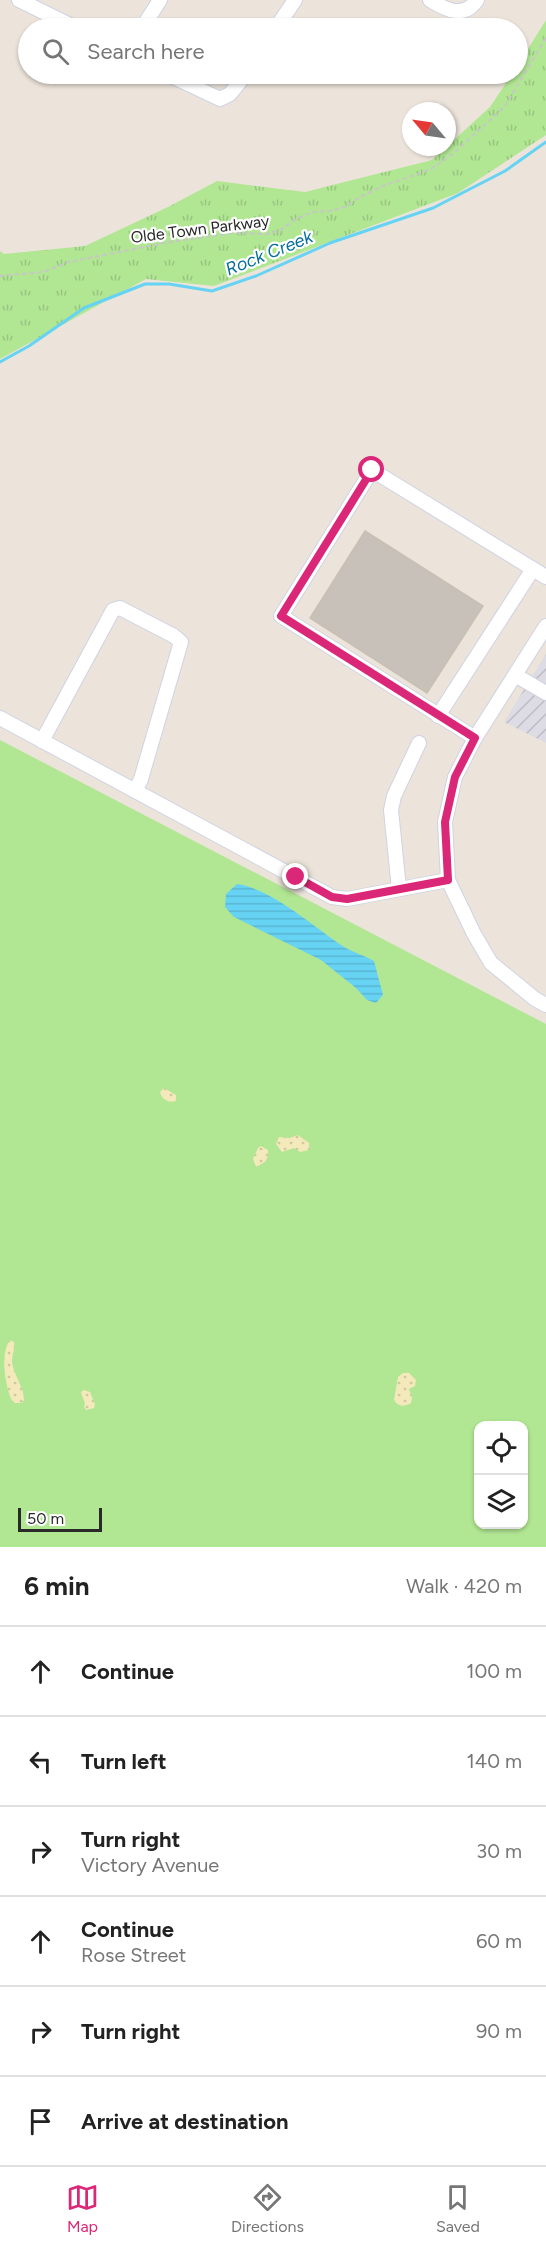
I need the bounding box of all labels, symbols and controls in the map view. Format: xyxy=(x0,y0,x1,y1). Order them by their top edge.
search box xyxy=(18,18,528,84)
icon: search xyxy=(39,35,72,68)
text: Search here xyxy=(87,38,205,65)
north arrow xyxy=(402,102,456,156)
street label: Olde Town Parkway xyxy=(130,211,271,247)
water label: Rock Creek xyxy=(222,225,317,280)
route start xyxy=(358,456,384,482)
route end xyxy=(282,863,308,889)
map controls xyxy=(474,1421,528,1529)
button: locate xyxy=(474,1421,528,1475)
button: layers xyxy=(474,1475,528,1529)
scale bar xyxy=(18,1505,102,1532)
text: 50 m xyxy=(27,1509,64,1528)
text: 6 min xyxy=(24,1570,90,1602)
text: Walk · 420 m xyxy=(406,1574,522,1598)
icon: ahead xyxy=(24,1655,57,1688)
text: Continue xyxy=(81,1658,174,1685)
text: 100 m xyxy=(466,1659,522,1683)
icon: left xyxy=(24,1745,57,1778)
text: Turn left xyxy=(81,1748,167,1775)
text: 140 m xyxy=(467,1749,522,1773)
text: Turn right xyxy=(81,1826,180,1853)
icon: right xyxy=(24,1835,57,1868)
text: 30 m xyxy=(476,1839,522,1863)
text: Victory Avenue xyxy=(81,1853,219,1877)
text: Continue xyxy=(81,1916,174,1943)
icon: ahead xyxy=(24,1925,57,1958)
text: 60 m xyxy=(476,1929,522,1953)
text: Rose Street xyxy=(81,1943,186,1967)
icon: right xyxy=(24,2015,57,2048)
text: Turn right xyxy=(81,2018,180,2045)
text: 90 m xyxy=(476,2019,522,2043)
icon: arrive xyxy=(24,2105,57,2138)
text: Arrive at destination xyxy=(81,2108,289,2135)
tab: Map xyxy=(66,2181,99,2236)
tab: Directions xyxy=(231,2181,304,2236)
tab: Saved xyxy=(436,2181,480,2236)

